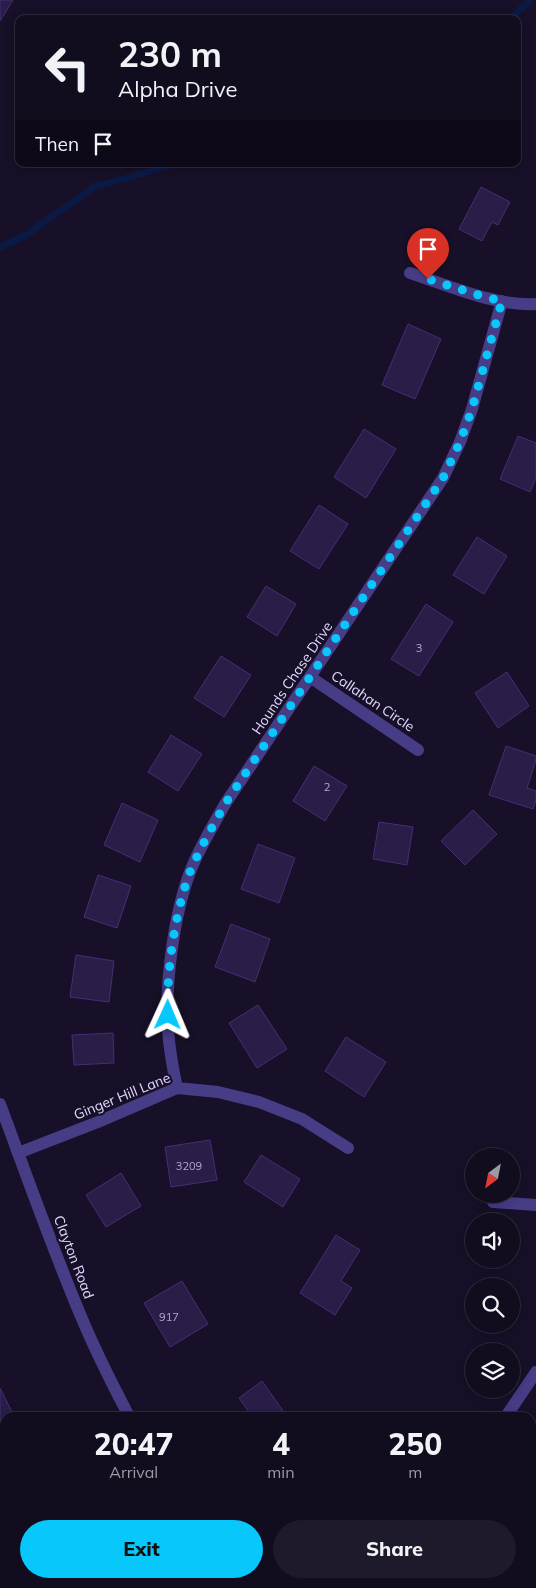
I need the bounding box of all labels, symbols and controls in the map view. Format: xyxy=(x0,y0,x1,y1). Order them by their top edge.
text: 230 m xyxy=(118,32,222,76)
icon: left xyxy=(35,35,100,100)
text: Alpha Drive xyxy=(118,75,238,103)
icon: arrive xyxy=(89,130,117,158)
text: Then xyxy=(35,132,79,156)
pin xyxy=(407,228,449,279)
icon: arrive xyxy=(414,235,442,263)
street label: Hounds Chase Drive xyxy=(248,618,336,738)
house number: 3 xyxy=(416,641,422,655)
street label: Callahan Circle xyxy=(328,666,418,736)
house number: 2 xyxy=(324,780,331,794)
position arrow xyxy=(141,988,193,1040)
street label: Ginger Hill Lane xyxy=(71,1068,173,1124)
north arrow xyxy=(465,1148,520,1202)
map controls xyxy=(465,1148,520,1398)
house number: 3209 xyxy=(176,1159,202,1173)
street label: Clayton Road xyxy=(50,1213,98,1301)
button: sound xyxy=(465,1213,520,1268)
button: search xyxy=(465,1278,520,1333)
house number: 917 xyxy=(159,1310,179,1324)
button: layers xyxy=(465,1343,520,1398)
text: 20:47 xyxy=(94,1425,174,1463)
text: 4 xyxy=(272,1425,290,1463)
text: 250 xyxy=(388,1425,442,1463)
text: Arrival xyxy=(109,1462,158,1482)
text: min xyxy=(267,1462,295,1482)
text: m xyxy=(408,1462,422,1482)
button: Exit xyxy=(20,1520,263,1578)
button: Share xyxy=(273,1520,516,1578)

